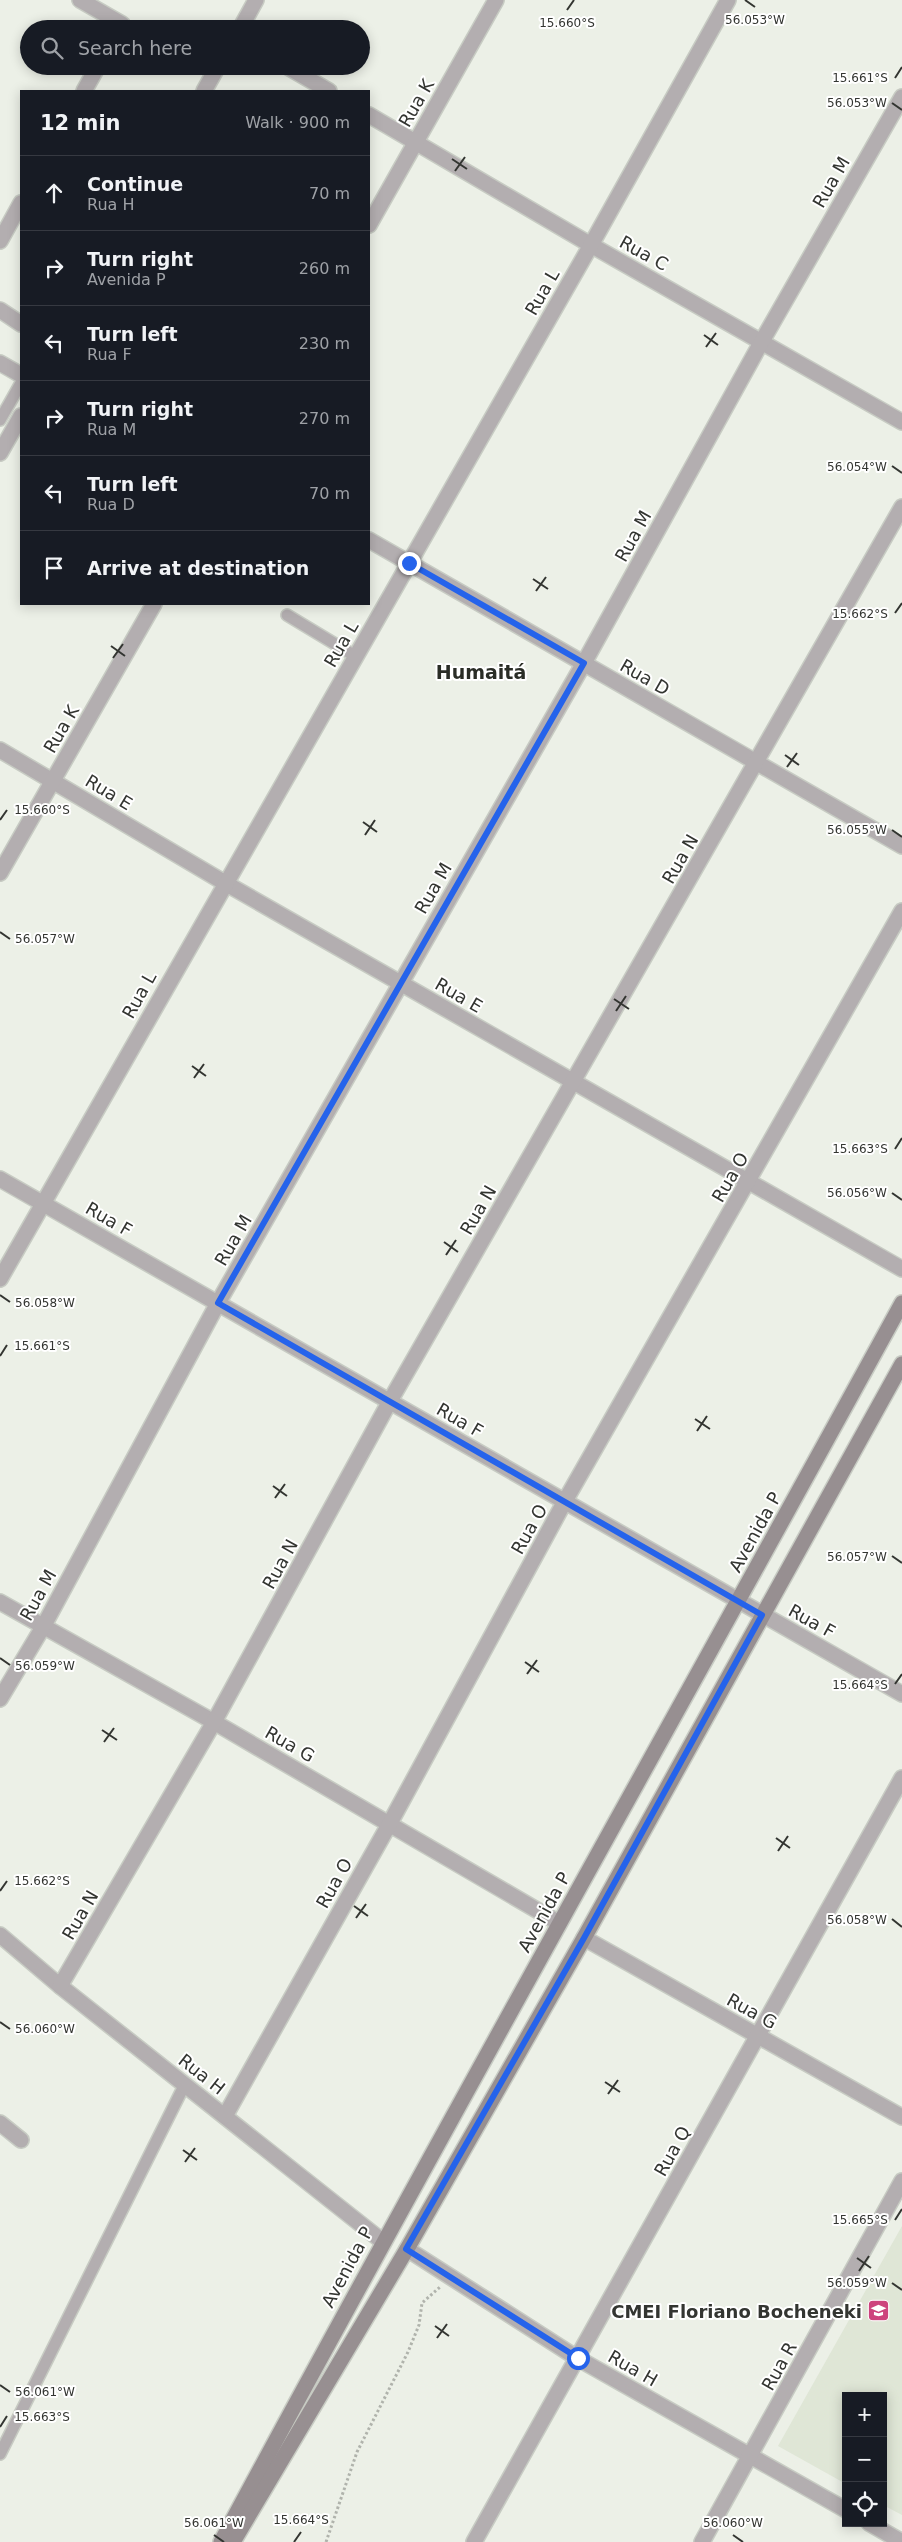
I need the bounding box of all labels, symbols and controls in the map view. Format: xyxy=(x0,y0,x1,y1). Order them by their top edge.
text: 56.053°W xyxy=(725,13,785,27)
text: 15.660°S xyxy=(539,16,595,30)
search box xyxy=(20,20,370,75)
icon: search xyxy=(38,34,66,62)
text: Search here xyxy=(78,37,192,59)
text: 15.661°S xyxy=(832,71,888,85)
street label: Rua K xyxy=(394,74,439,131)
text: 56.053°W xyxy=(827,96,887,110)
text: 12 min xyxy=(40,111,121,135)
text: Walk · 900 m xyxy=(245,113,350,132)
street label: Rua M xyxy=(808,153,854,211)
text: Continue xyxy=(87,173,183,195)
icon: ahead xyxy=(40,179,68,207)
text: 70 m xyxy=(309,184,350,203)
text: Rua H xyxy=(87,195,134,214)
street label: Rua C xyxy=(616,231,672,275)
text: Turn right xyxy=(87,248,193,270)
icon: right xyxy=(40,254,68,282)
text: 260 m xyxy=(299,259,350,278)
street label: Rua L xyxy=(520,265,564,319)
text: Avenida P xyxy=(87,270,166,289)
text: Turn left xyxy=(87,323,178,345)
icon: left xyxy=(40,329,68,357)
text: 230 m xyxy=(299,334,350,353)
text: Rua F xyxy=(87,345,132,364)
text: Turn right xyxy=(87,398,193,420)
icon: right xyxy=(40,404,68,432)
text: 270 m xyxy=(299,409,350,428)
text: Rua M xyxy=(87,420,136,439)
text: 56.054°W xyxy=(827,460,887,474)
text: Turn left xyxy=(87,473,178,495)
icon: left xyxy=(40,479,68,507)
text: 70 m xyxy=(309,484,350,503)
text: Rua D xyxy=(87,495,135,514)
street label: Rua M xyxy=(610,507,656,565)
route end xyxy=(398,552,421,575)
icon: arrive xyxy=(40,554,68,582)
text: Arrive at destination xyxy=(87,557,309,579)
text: 15.662°S xyxy=(832,607,888,621)
street label: Rua L xyxy=(319,617,363,671)
street label: Rua D xyxy=(616,654,674,700)
district label: Humaitá xyxy=(436,661,526,683)
street label: Rua K xyxy=(39,700,84,757)
street label: Rua E xyxy=(82,770,136,814)
text: 15.660°S xyxy=(14,803,70,817)
text: 56.055°W xyxy=(827,823,887,837)
street label: Rua N xyxy=(658,831,702,887)
street label: Rua M xyxy=(410,859,456,917)
text: 56.057°W xyxy=(15,932,75,946)
street label: Rua L xyxy=(118,968,160,1022)
street label: Rua E xyxy=(432,973,486,1017)
text: 15.663°S xyxy=(832,1142,888,1156)
street label: Rua O xyxy=(707,1148,753,1206)
street label: Rua N xyxy=(456,1182,500,1238)
text: 56.056°W xyxy=(827,1186,887,1200)
street label: Rua F xyxy=(82,1197,136,1241)
street label: Rua M xyxy=(210,1211,256,1269)
text: 56.058°W xyxy=(15,1296,75,1310)
text: 15.661°S xyxy=(14,1339,70,1353)
street label: Rua F xyxy=(433,1398,487,1442)
street label: Avenida P xyxy=(724,1488,786,1576)
street label: Rua O xyxy=(507,1500,551,1558)
street label: Rua N xyxy=(258,1536,302,1592)
text: 56.057°W xyxy=(827,1550,887,1564)
street label: Rua M xyxy=(15,1566,61,1624)
street label: Rua F xyxy=(785,1600,839,1642)
text: 56.059°W xyxy=(15,1659,75,1673)
text: 15.664°S xyxy=(832,1678,888,1692)
street label: Rua G xyxy=(261,1721,319,1767)
street label: Rua O xyxy=(312,1854,356,1912)
street label: Avenida P xyxy=(513,1868,575,1956)
text: 15.662°S xyxy=(14,1874,70,1888)
street label: Rua N xyxy=(58,1887,102,1943)
text: 56.058°W xyxy=(827,1913,887,1927)
street label: Rua G xyxy=(723,1989,781,2033)
text: 56.060°W xyxy=(15,2022,75,2036)
street label: Rua H xyxy=(174,2049,230,2099)
street label: Rua Q xyxy=(650,2122,694,2180)
text: 15.665°S xyxy=(832,2213,888,2227)
street label: Avenida P xyxy=(317,2223,377,2311)
text: 56.059°W xyxy=(827,2276,887,2290)
school or university icon: CMEI Floriano Bocheneki xyxy=(866,2299,890,2323)
place label: CMEI Floriano Bocheneki xyxy=(611,2301,862,2322)
street label: Rua R xyxy=(757,2338,801,2394)
street label: Rua H xyxy=(605,2346,661,2390)
route start xyxy=(567,2347,590,2370)
text: 56.061°W xyxy=(15,2385,75,2399)
map controls xyxy=(842,2392,887,2527)
button: + xyxy=(842,2392,887,2437)
text: 15.663°S xyxy=(14,2410,70,2424)
button: − xyxy=(842,2437,887,2482)
button: locate xyxy=(842,2482,887,2527)
text: 15.664°S xyxy=(273,2513,329,2527)
text: 56.061°W xyxy=(184,2516,244,2530)
text: 56.060°W xyxy=(703,2516,763,2530)

